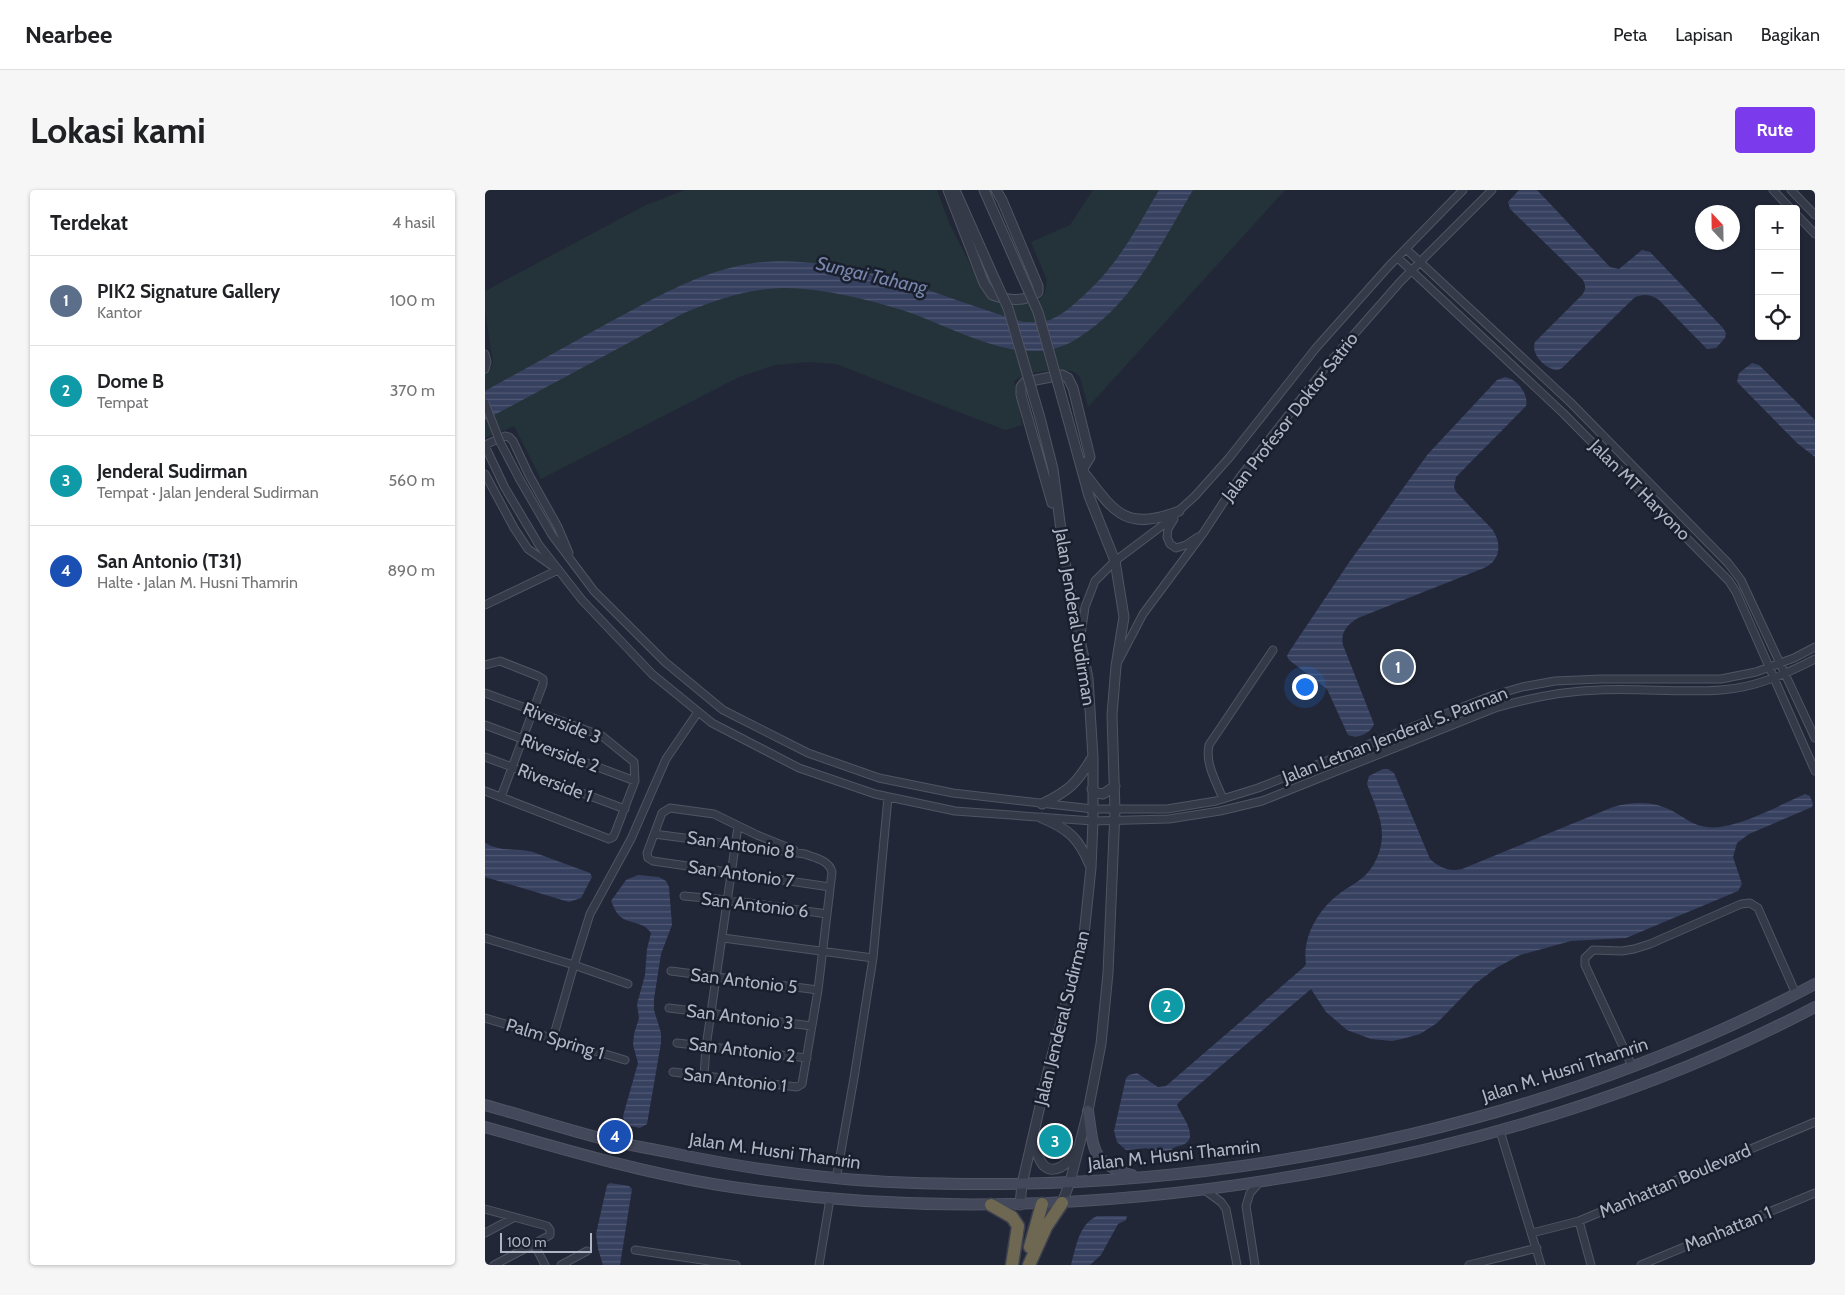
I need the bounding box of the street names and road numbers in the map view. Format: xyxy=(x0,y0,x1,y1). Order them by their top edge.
street label: Jalan Profesor Doktor Satrio xyxy=(1217,328,1363,507)
street label: Jalan MT Haryono xyxy=(1584,434,1695,545)
street label: Jalan Jenderal Sudirman xyxy=(1050,526,1100,707)
street label: Jalan Letnan Jenderal S. Parman xyxy=(1278,682,1511,789)
street label: Riverside 3 xyxy=(520,697,604,749)
street label: Riverside 2 xyxy=(518,729,602,777)
street label: Riverside 1 xyxy=(514,759,596,807)
street label: San Antonio 8 xyxy=(686,827,796,863)
street label: San Antonio 7 xyxy=(686,856,796,892)
street label: San Antonio 6 xyxy=(700,887,810,923)
street label: Jalan Jenderal Sudirman xyxy=(1029,928,1094,1109)
street label: San Antonio 5 xyxy=(689,964,799,998)
street label: San Antonio 3 xyxy=(685,1000,795,1034)
street label: Palm Spring 1 xyxy=(503,1014,607,1064)
street label: San Antonio 2 xyxy=(687,1033,797,1067)
street label: Jalan M. Husni Thamrin xyxy=(1478,1033,1651,1108)
street label: San Antonio 1 xyxy=(682,1063,788,1097)
street label: Jalan M. Husni Thamrin xyxy=(687,1128,862,1174)
street label: Jalan M. Husni Thamrin xyxy=(1086,1135,1261,1175)
street label: Manhattan Boulevard xyxy=(1596,1139,1754,1223)
street label: Manhattan 1 xyxy=(1681,1202,1775,1256)

